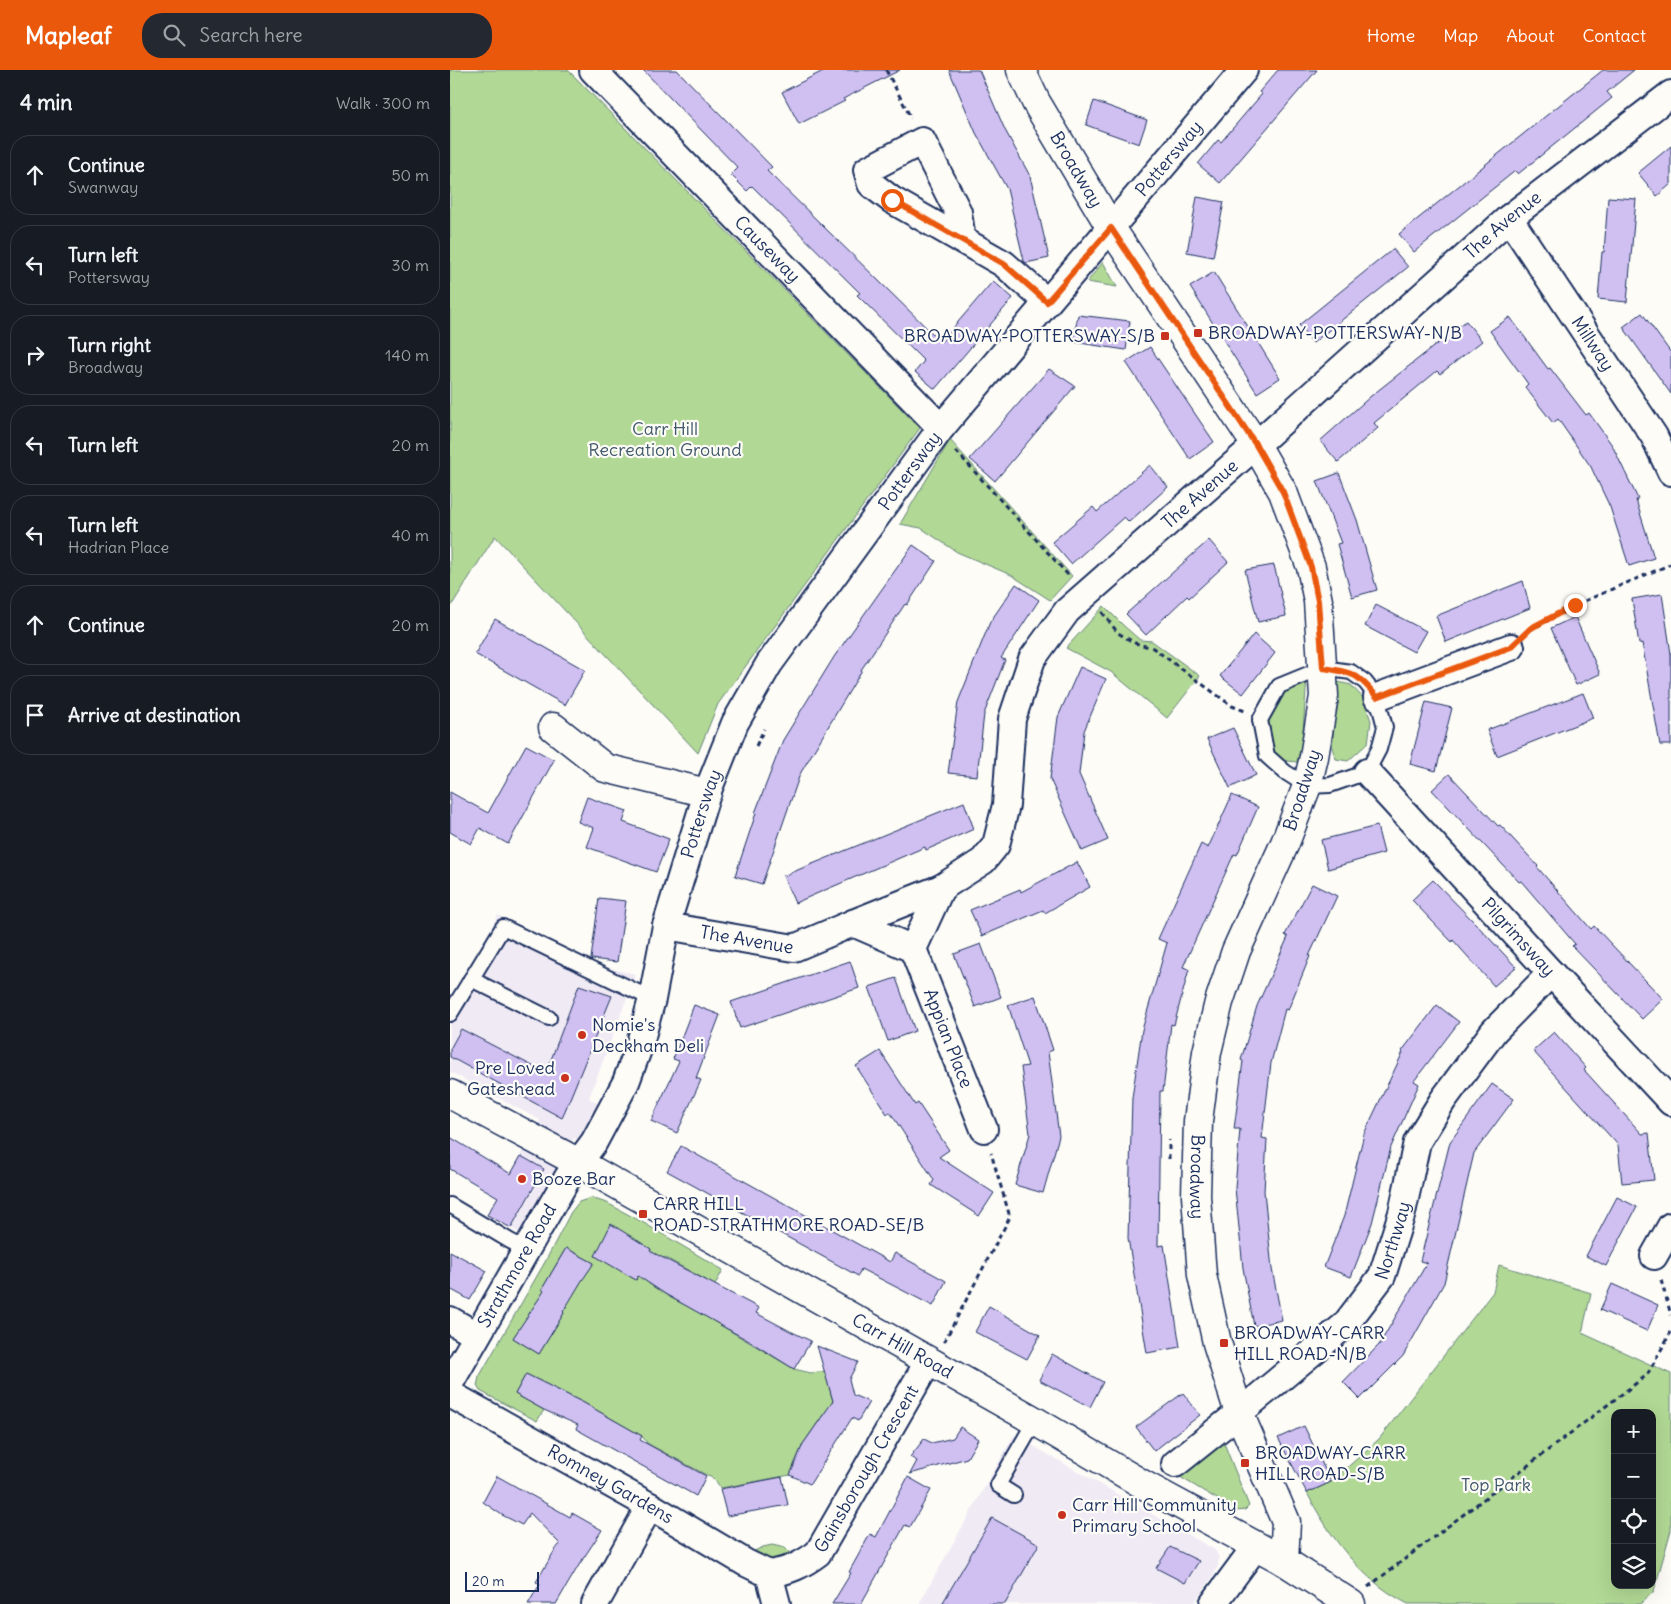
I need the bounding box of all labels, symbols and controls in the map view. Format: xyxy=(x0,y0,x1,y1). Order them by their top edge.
search box xyxy=(142,13,492,58)
text: Mapleaf xyxy=(25,20,112,50)
icon: search xyxy=(160,21,188,49)
text: Search here xyxy=(200,23,303,47)
text: Home xyxy=(1367,24,1415,47)
text: Map xyxy=(1443,24,1478,47)
text: About xyxy=(1506,24,1554,47)
text: Contact xyxy=(1582,24,1646,47)
text: 4 min xyxy=(20,89,72,116)
text: Walk · 300 m xyxy=(336,93,430,113)
street label: Pottersway xyxy=(1130,116,1207,201)
street label: Broadway xyxy=(1045,127,1108,212)
text: Continue xyxy=(68,153,145,177)
icon: ahead xyxy=(21,161,49,189)
text: 50 m xyxy=(391,165,429,185)
text: Swanway xyxy=(68,177,138,197)
street label: The Avenue xyxy=(1459,186,1545,264)
route start xyxy=(881,189,904,212)
street label: Causeway xyxy=(730,210,805,287)
text: Turn left xyxy=(68,243,138,267)
icon: left xyxy=(21,251,49,279)
text: 30 m xyxy=(392,255,429,275)
text: Pottersway xyxy=(68,267,150,287)
street label: Millway xyxy=(1567,312,1620,375)
place label: BROADWAY-POTTERSWAY-N/B xyxy=(1208,321,1462,344)
place label: BROADWAY-POTTERSWAY-S/B xyxy=(904,324,1155,347)
marker: BROADWAY-POTTERSWAY-N/B xyxy=(1192,327,1204,339)
marker: BROADWAY-POTTERSWAY-S/B xyxy=(1159,330,1171,342)
text: Turn right xyxy=(68,333,151,357)
icon: right xyxy=(21,341,49,369)
text: 140 m xyxy=(385,345,429,365)
text: Broadway xyxy=(68,357,143,377)
park label: Carr Hill Recreation Ground xyxy=(588,417,742,461)
street label: Pottersway xyxy=(873,427,946,515)
icon: left xyxy=(21,431,49,459)
text: Turn left xyxy=(68,433,138,457)
text: 20 m xyxy=(392,435,429,455)
street label: The Avenue xyxy=(1157,454,1243,534)
text: Turn left xyxy=(68,513,138,537)
icon: left xyxy=(21,521,49,549)
text: 40 m xyxy=(391,525,429,545)
text: Hadrian Place xyxy=(68,537,169,557)
route end xyxy=(1564,594,1587,617)
icon: ahead xyxy=(21,611,49,639)
text: Continue xyxy=(68,613,145,637)
text: 20 m xyxy=(392,615,429,635)
icon: arrive xyxy=(21,701,49,729)
text: Arrive at destination xyxy=(68,703,241,727)
street label: Broadway xyxy=(1278,746,1326,834)
street label: Pottersway xyxy=(676,766,726,861)
street label: Pilgrimsway xyxy=(1477,893,1561,981)
street label: The Avenue xyxy=(699,920,795,959)
street label: Appian Place xyxy=(919,985,979,1091)
place label: Nomie's Deckham Deli xyxy=(592,1013,704,1057)
marker: Nomie's Deckham Deli xyxy=(576,1029,588,1041)
place label: Pre Loved Gateshead xyxy=(467,1056,555,1100)
marker: Pre Loved Gateshead xyxy=(559,1072,571,1084)
street label: Broadway xyxy=(1185,1134,1210,1220)
place label: Booze Bar xyxy=(532,1167,616,1190)
marker: Booze Bar xyxy=(516,1173,528,1185)
place label: CARR HILL ROAD-STRATHMORE ROAD-SE/B xyxy=(653,1192,924,1236)
street label: Strathmore Road xyxy=(472,1199,561,1331)
street label: Northway xyxy=(1370,1200,1415,1283)
marker: CARR HILL ROAD-STRATHMORE ROAD-SE/B xyxy=(637,1208,649,1220)
street label: Carr Hill Road xyxy=(848,1308,958,1384)
place label: BROADWAY-CARR HILL ROAD-N/B xyxy=(1234,1321,1385,1365)
marker: BROADWAY-CARR HILL ROAD-N/B xyxy=(1218,1337,1230,1349)
street label: Gainsborough Crescent xyxy=(809,1381,923,1557)
map controls xyxy=(1611,1409,1656,1589)
button: + xyxy=(1611,1409,1656,1454)
street label: Romney Gardens xyxy=(544,1439,678,1528)
place label: BROADWAY-CARR HILL ROAD-S/B xyxy=(1255,1441,1406,1485)
button: − xyxy=(1611,1454,1656,1499)
marker: BROADWAY-CARR HILL ROAD-S/B xyxy=(1239,1457,1251,1469)
park label: Top Park xyxy=(1461,1473,1531,1496)
place label: Carr Hill Community Primary School xyxy=(1072,1493,1237,1537)
button: locate xyxy=(1611,1499,1656,1544)
marker: Carr Hill Community Primary School xyxy=(1056,1509,1068,1521)
button: layers xyxy=(1611,1544,1656,1589)
scale bar xyxy=(465,1569,539,1592)
text: 20 m xyxy=(472,1572,505,1590)

